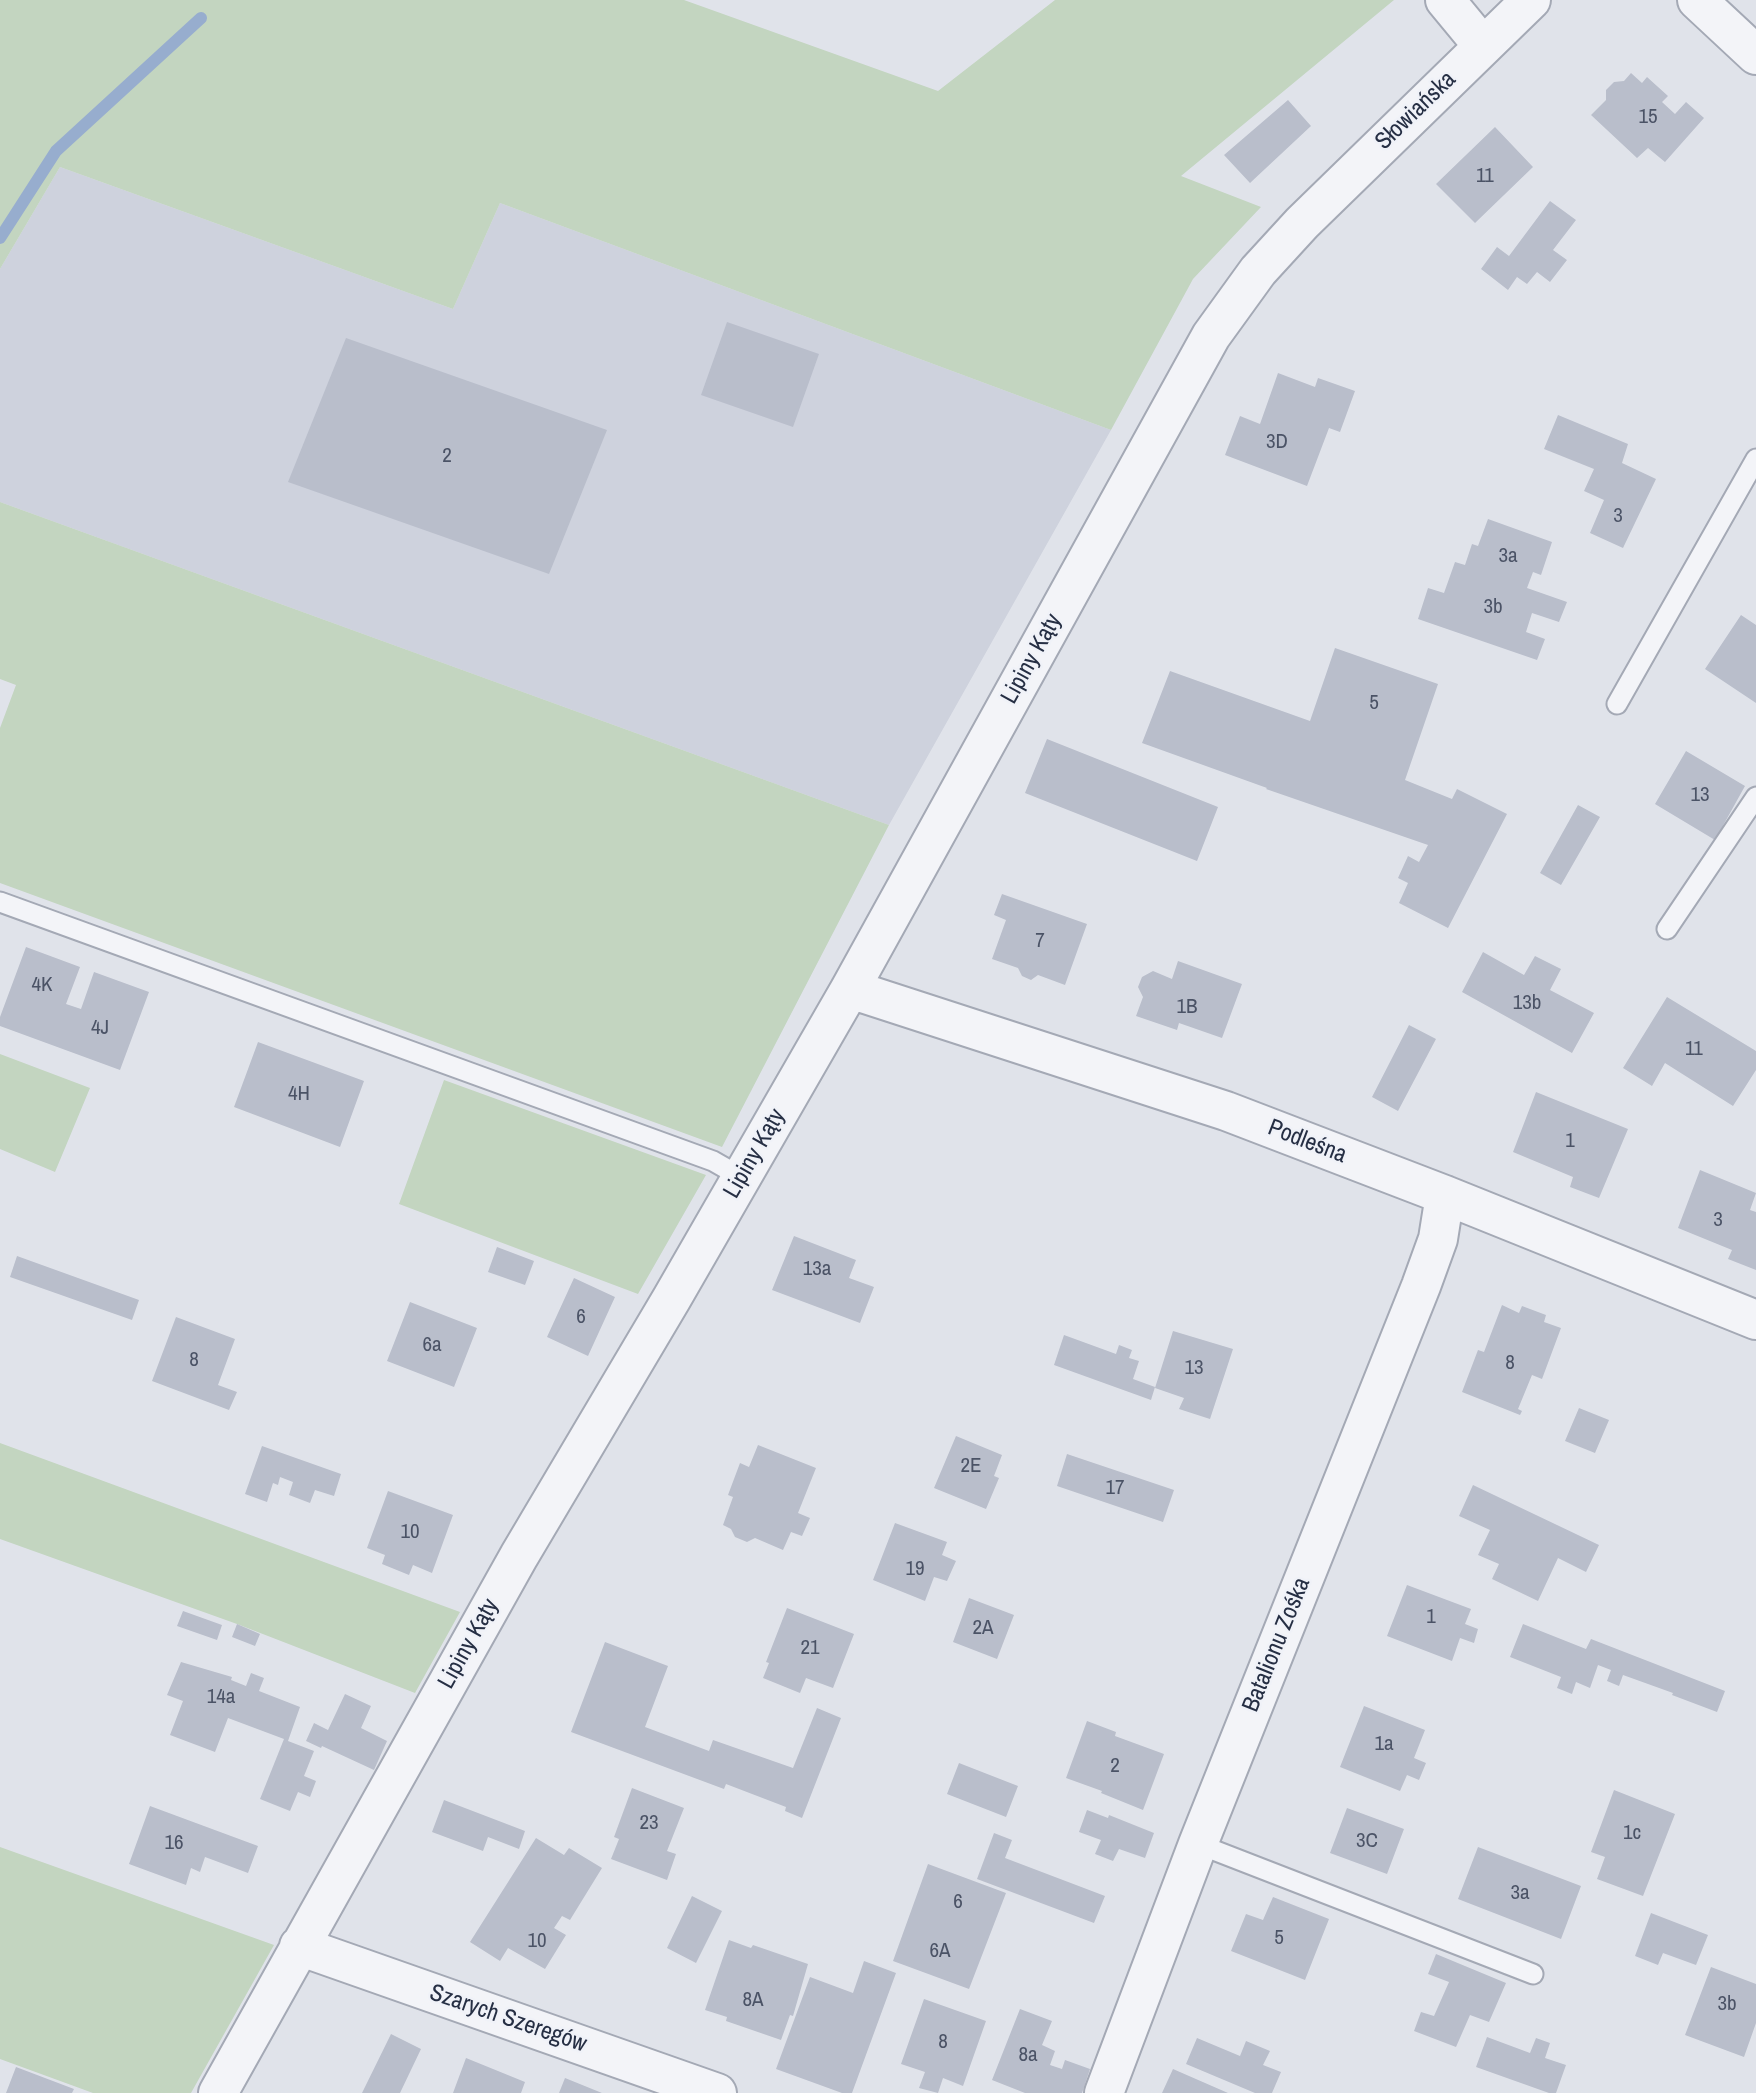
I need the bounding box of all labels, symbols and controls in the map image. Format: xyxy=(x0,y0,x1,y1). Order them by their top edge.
street label: Słowiańska xyxy=(1370,66,1462,156)
house number: 15 xyxy=(1638,104,1658,130)
house number: 11 xyxy=(1476,163,1494,189)
house number: 3D xyxy=(1266,429,1288,455)
house number: 2 xyxy=(442,443,452,469)
house number: 3 xyxy=(1613,503,1623,529)
house number: 3a xyxy=(1498,543,1518,569)
house number: 3b xyxy=(1483,594,1503,620)
street label: Lipiny Kąty xyxy=(996,609,1068,709)
house number: 5 xyxy=(1369,690,1379,716)
house number: 13 xyxy=(1690,782,1710,808)
house number: 7 xyxy=(1035,928,1045,954)
house number: 4K xyxy=(31,972,53,998)
house number: 13b xyxy=(1513,990,1541,1016)
house number: 1B xyxy=(1176,994,1198,1020)
house number: 4J xyxy=(91,1015,109,1041)
house number: 11 xyxy=(1685,1036,1703,1062)
house number: 4H xyxy=(288,1081,310,1107)
street label: Lipiny Kąty xyxy=(718,1104,792,1204)
street label: Podleśna xyxy=(1264,1114,1350,1170)
house number: 1 xyxy=(1565,1128,1575,1154)
house number: 3 xyxy=(1713,1207,1723,1233)
house number: 13a xyxy=(803,1256,831,1282)
house number: 6 xyxy=(576,1304,586,1330)
house number: 6a xyxy=(422,1332,442,1358)
house number: 8 xyxy=(189,1347,199,1373)
house number: 8 xyxy=(1505,1350,1515,1376)
house number: 13 xyxy=(1184,1355,1204,1381)
house number: 2E xyxy=(960,1453,982,1479)
house number: 17 xyxy=(1105,1475,1125,1501)
house number: 10 xyxy=(400,1519,420,1545)
house number: 19 xyxy=(905,1556,925,1582)
street label: Batalionu Zośka xyxy=(1237,1574,1317,1716)
street label: Lipiny Kąty xyxy=(433,1594,505,1694)
house number: 1 xyxy=(1426,1604,1436,1630)
house number: 2A xyxy=(972,1615,994,1641)
house number: 21 xyxy=(800,1635,820,1661)
house number: 14a xyxy=(207,1684,235,1710)
house number: 1a xyxy=(1374,1731,1394,1757)
house number: 2 xyxy=(1110,1753,1120,1779)
house number: 23 xyxy=(639,1810,659,1836)
house number: 1c xyxy=(1623,1820,1641,1846)
house number: 3C xyxy=(1356,1828,1378,1854)
house number: 16 xyxy=(164,1830,184,1856)
house number: 3a xyxy=(1510,1880,1530,1906)
house number: 6 xyxy=(953,1889,963,1915)
house number: 5 xyxy=(1274,1925,1284,1951)
house number: 10 xyxy=(527,1928,547,1954)
house number: 6A xyxy=(929,1938,951,1964)
street label: Szarych Szeregów xyxy=(426,1979,590,2059)
house number: 8A xyxy=(742,1987,764,2013)
house number: 3b xyxy=(1717,1991,1737,2017)
house number: 8 xyxy=(938,2029,948,2055)
house number: 8a xyxy=(1018,2042,1038,2068)

